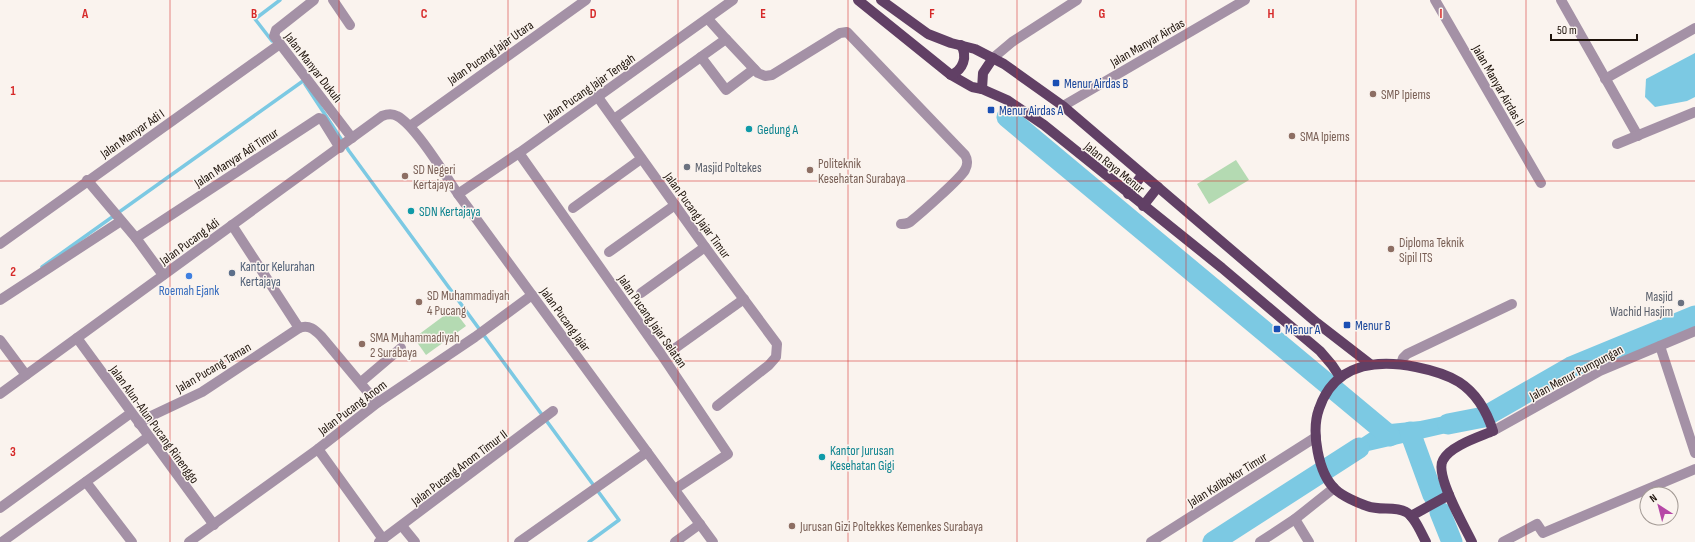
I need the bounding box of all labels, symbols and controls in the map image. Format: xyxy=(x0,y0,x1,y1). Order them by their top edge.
text: A xyxy=(81,6,89,22)
text: B xyxy=(251,6,257,22)
text: C xyxy=(421,6,428,22)
text: D xyxy=(590,6,597,22)
text: E xyxy=(760,6,766,22)
text: F xyxy=(929,6,935,22)
text: G xyxy=(1099,6,1106,22)
text: H xyxy=(1268,6,1275,22)
text: I xyxy=(1440,6,1443,22)
street label: Jalan Manyar Airdas xyxy=(1107,15,1188,71)
scale bar xyxy=(1551,16,1637,42)
street label: Jalan Pucang Jajar Utara xyxy=(444,17,537,89)
text: 50 m xyxy=(1557,23,1577,38)
street label: Jalan Manyar Dukuh xyxy=(280,29,345,106)
street label: Jalan Manyar Airdas II xyxy=(1468,41,1528,129)
street label: Jalan Pucang Jajar Tengah xyxy=(540,50,638,126)
place label: Menur Airdas B xyxy=(1064,76,1128,92)
marker: Menur Airdas B xyxy=(1051,78,1061,88)
text: 1 xyxy=(10,83,16,99)
place label: SMP Ipiems xyxy=(1381,87,1431,103)
marker: SMP Ipiems xyxy=(1368,89,1378,99)
place label: Menur Airdas A xyxy=(999,103,1063,119)
marker: Menur Airdas A xyxy=(986,105,996,115)
street label: Jalan Manyar Adi I xyxy=(97,106,168,162)
place label: Gedung A xyxy=(757,122,798,138)
marker: Gedung A xyxy=(744,124,754,134)
street label: Jalan Manyar Adi Timur xyxy=(191,125,282,192)
place label: SMA Ipiems xyxy=(1300,129,1350,145)
marker: SMA Ipiems xyxy=(1287,131,1297,141)
street label: Jalan Raya Menur xyxy=(1080,138,1148,197)
place label: Politeknik Kesehatan Surabaya xyxy=(818,156,906,187)
place label: Masjid Poltekes xyxy=(695,160,762,176)
place label: SD Negeri Kertajaya xyxy=(413,162,455,193)
marker: Masjid Poltekes xyxy=(682,162,692,172)
marker: Politeknik Kesehatan Surabaya xyxy=(805,165,815,175)
street label: Jalan Pucang Jajar Timur xyxy=(660,169,734,262)
marker: SD Negeri Kertajaya xyxy=(400,171,410,181)
place label: SDN Kertajaya xyxy=(419,204,480,220)
marker: SDN Kertajaya xyxy=(406,206,416,216)
street label: Jalan Pucang Adi xyxy=(156,215,222,269)
place label: Diploma Teknik Sipil ITS xyxy=(1399,235,1464,266)
marker: Diploma Teknik Sipil ITS xyxy=(1386,244,1396,254)
place label: Kantor Kelurahan Kertajaya xyxy=(240,259,315,290)
text: 2 xyxy=(10,264,16,280)
marker: Kantor Kelurahan Kertajaya xyxy=(227,268,237,278)
marker: Roemah Ejank xyxy=(184,271,194,281)
street label: Jalan Pucang Jajar Selatan xyxy=(614,271,690,371)
place label: Roemah Ejank xyxy=(159,283,219,299)
street label: Jalan Pucang Jajar xyxy=(536,284,594,355)
place label: SD Muhammadiyah 4 Pucang xyxy=(427,288,510,319)
place label: Masjid Wachid Hasjim xyxy=(1610,289,1673,320)
marker: SD Muhammadiyah 4 Pucang xyxy=(414,297,424,307)
marker: Masjid Wachid Hasjim xyxy=(1676,298,1686,308)
place label: Menur B xyxy=(1355,318,1391,334)
marker: Menur B xyxy=(1342,320,1352,330)
place label: Menur A xyxy=(1285,322,1321,338)
marker: Menur A xyxy=(1272,324,1282,334)
place label: SMA Muhammadiyah 2 Surabaya xyxy=(370,330,460,361)
street label: Jalan Pucang Taman xyxy=(172,339,254,397)
marker: SMA Muhammadiyah 2 Surabaya xyxy=(357,339,367,349)
street label: Jalan Menur Pumpungan xyxy=(1526,341,1626,405)
street label: Jalan Alun-Alun Pucang Rinenggo xyxy=(105,362,202,487)
street label: Jalan Pucang Anom xyxy=(314,377,390,439)
street label: Jalan Pucang Anom Timur II xyxy=(408,426,511,510)
place label: Kantor Jurusan Kesehatan Gigi xyxy=(830,443,894,474)
text: 3 xyxy=(10,444,16,460)
street label: Jalan Kalibokor Timur xyxy=(1184,449,1270,511)
marker: Kantor Jurusan Kesehatan Gigi xyxy=(817,452,827,462)
north arrow xyxy=(1639,486,1679,526)
text: N xyxy=(1647,491,1660,505)
place label: Jurusan Gizi Poltekkes Kemenkes Surabaya xyxy=(799,519,983,535)
marker: Jurusan Gizi Poltekkes Kemenkes Surabaya xyxy=(787,521,797,531)

